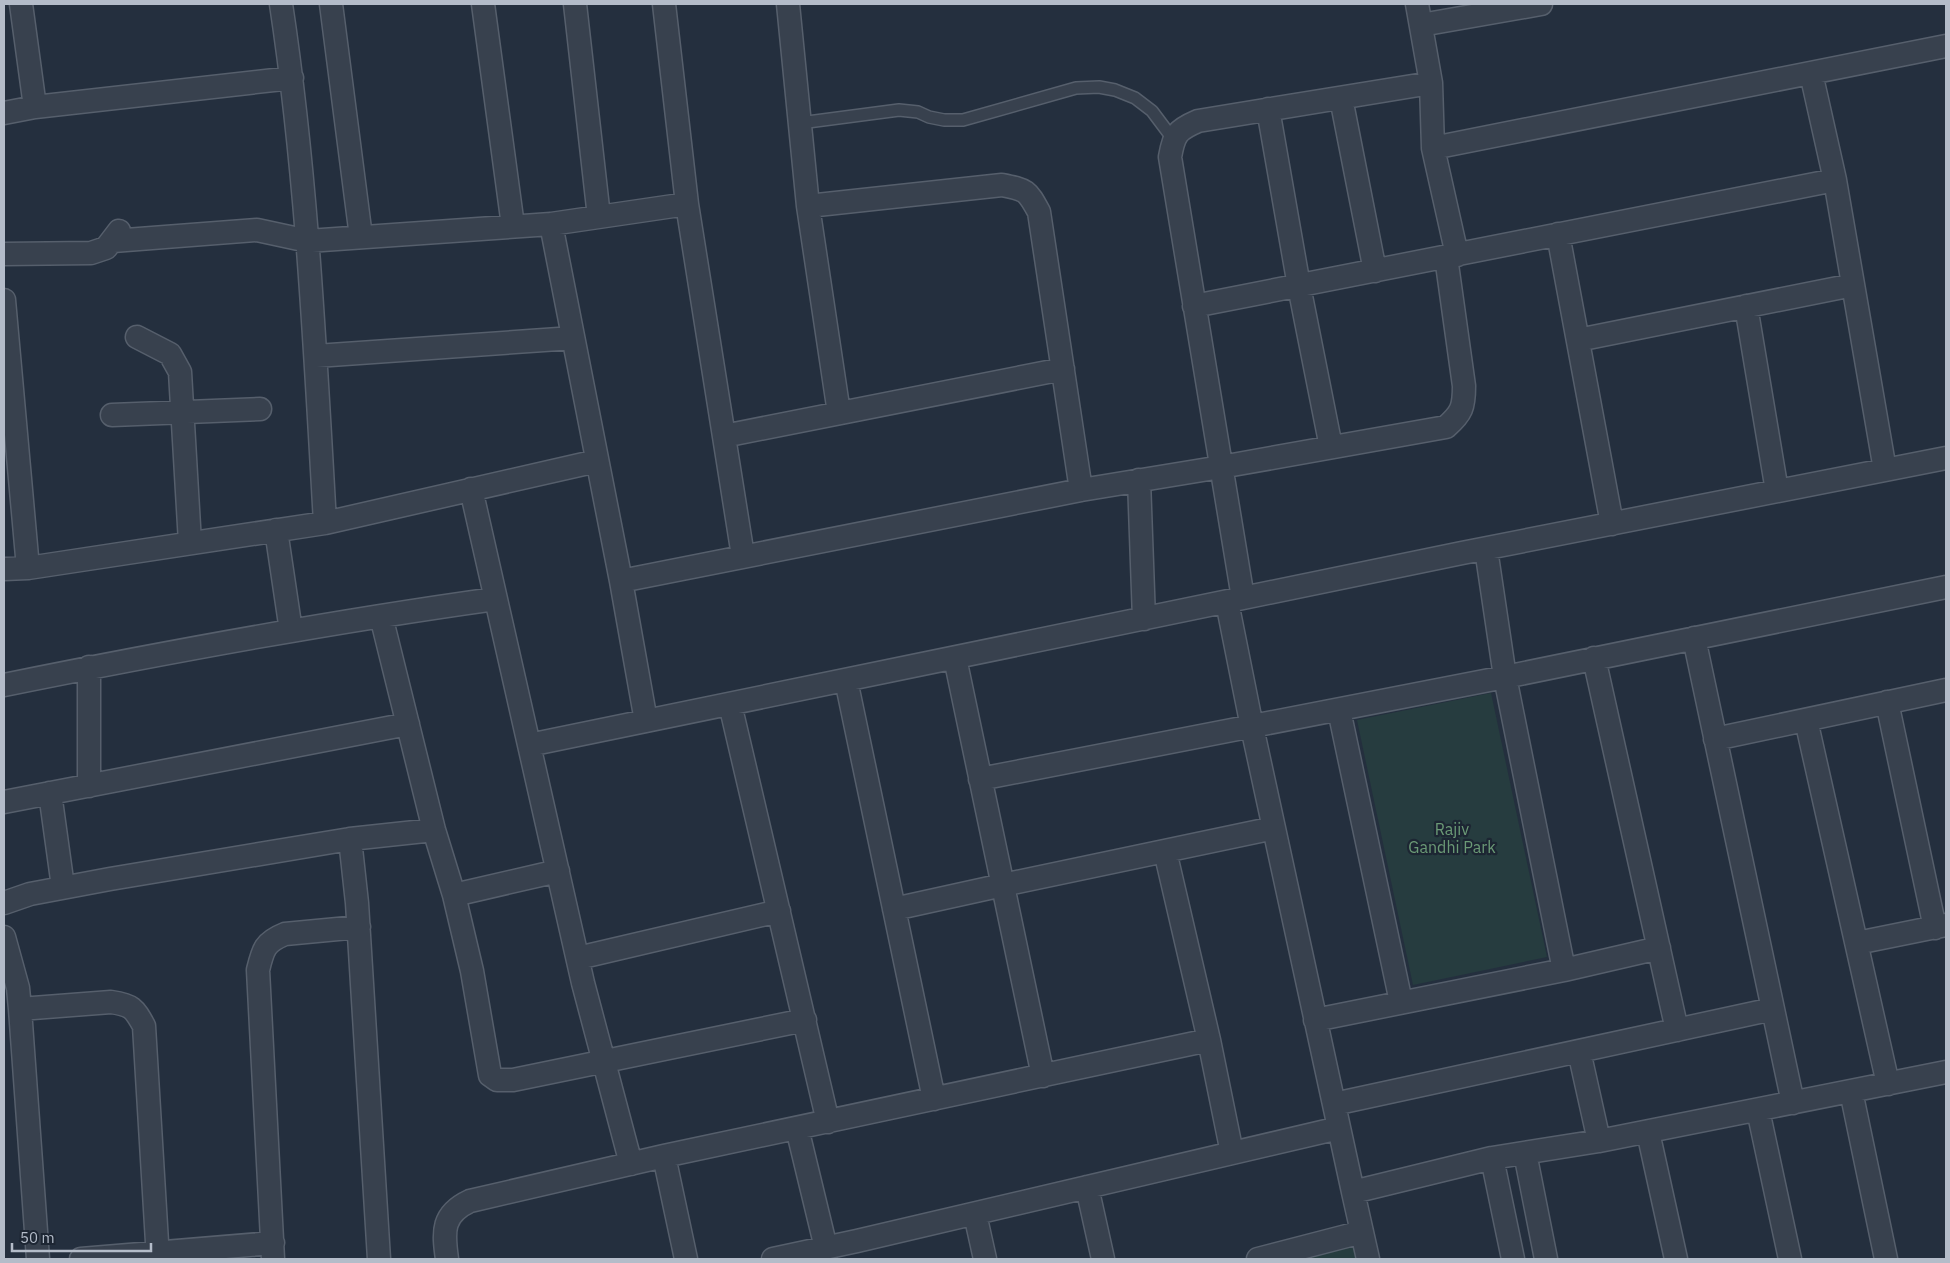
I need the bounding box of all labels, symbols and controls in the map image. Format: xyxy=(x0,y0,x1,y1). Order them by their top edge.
park label: Rajiv Gandhi Park xyxy=(1408,819,1496,857)
scale bar xyxy=(12,1220,151,1252)
text: 50 m xyxy=(20,1228,55,1247)

